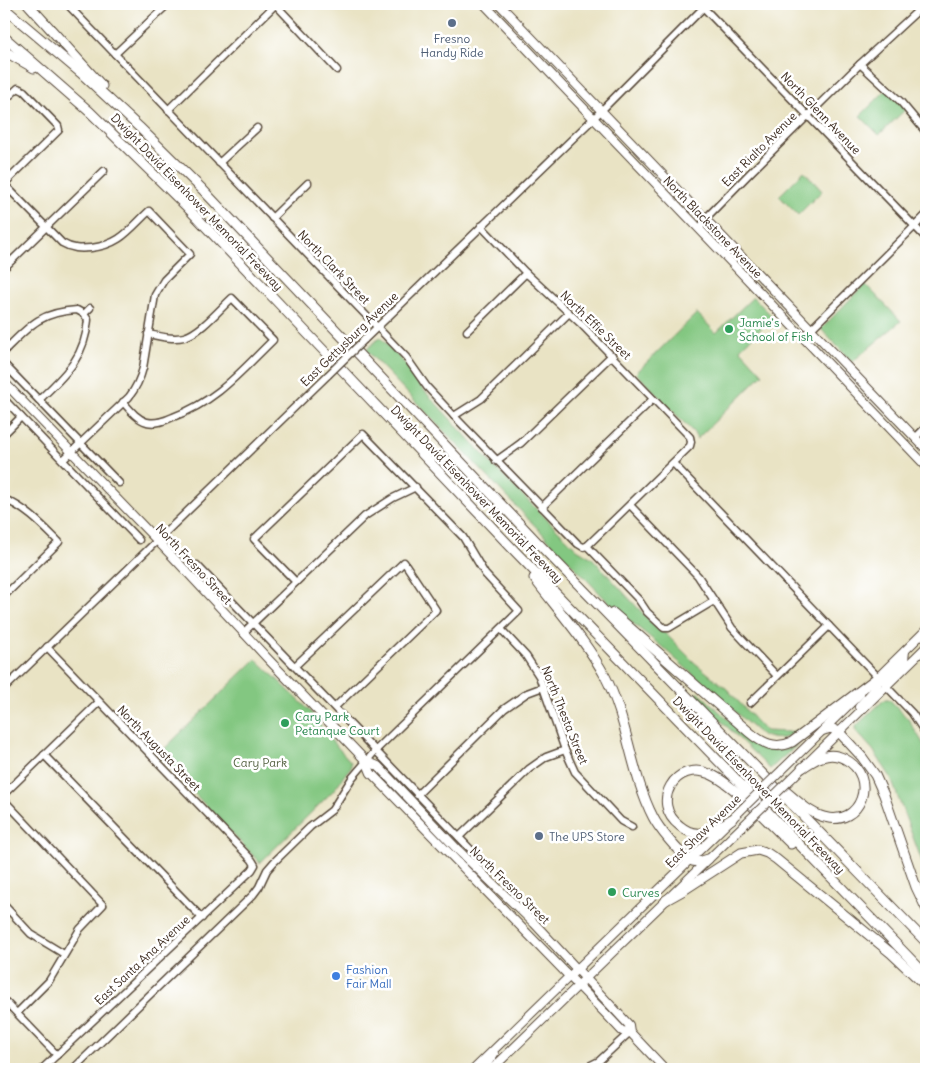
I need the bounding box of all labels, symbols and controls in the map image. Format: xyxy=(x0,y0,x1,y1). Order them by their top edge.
marker: Fresno Handy Ride xyxy=(446,17,458,29)
place label: Fresno Handy Ride xyxy=(421,31,483,60)
street label: North Glenn Avenue xyxy=(778,69,864,157)
street label: East Rialto Avenue xyxy=(718,108,800,190)
street label: Dwight David Eisenhower Memorial Freeway xyxy=(108,110,286,294)
street label: North Blackstone Avenue xyxy=(660,173,766,281)
street label: North Clark Street xyxy=(295,227,373,307)
street label: North Effie Street xyxy=(558,287,634,363)
street label: East Gettysburg Avenue xyxy=(297,289,401,389)
place label: Jamie's School of Fish xyxy=(739,315,813,344)
marker: Jamie's School of Fish xyxy=(723,323,735,335)
street label: Dwight David Eisenhower Memorial Freeway xyxy=(388,402,566,586)
street label: North Fresno Street xyxy=(153,520,235,608)
street label: North Thesta Street xyxy=(538,664,592,766)
street label: Dwight David Eisenhower Memorial Freeway xyxy=(670,693,848,877)
street label: North Augusta Street xyxy=(114,702,204,794)
place label: Cary Park Petanque Court xyxy=(295,709,379,738)
marker: Cary Park Petanque Court xyxy=(279,717,291,729)
park label: Cary Park xyxy=(233,755,287,770)
street label: East Shaw Avenue xyxy=(662,791,744,871)
place label: The UPS Store xyxy=(549,829,625,844)
marker: The UPS Store xyxy=(533,830,545,842)
street label: North Fresno Street xyxy=(467,843,553,927)
place label: Curves xyxy=(622,885,659,900)
marker: Curves xyxy=(606,886,618,898)
street label: East Santa Ana Avenue xyxy=(91,912,193,1008)
place label: Fashion Fair Mall xyxy=(346,962,391,991)
marker: Fashion Fair Mall xyxy=(330,970,342,982)

